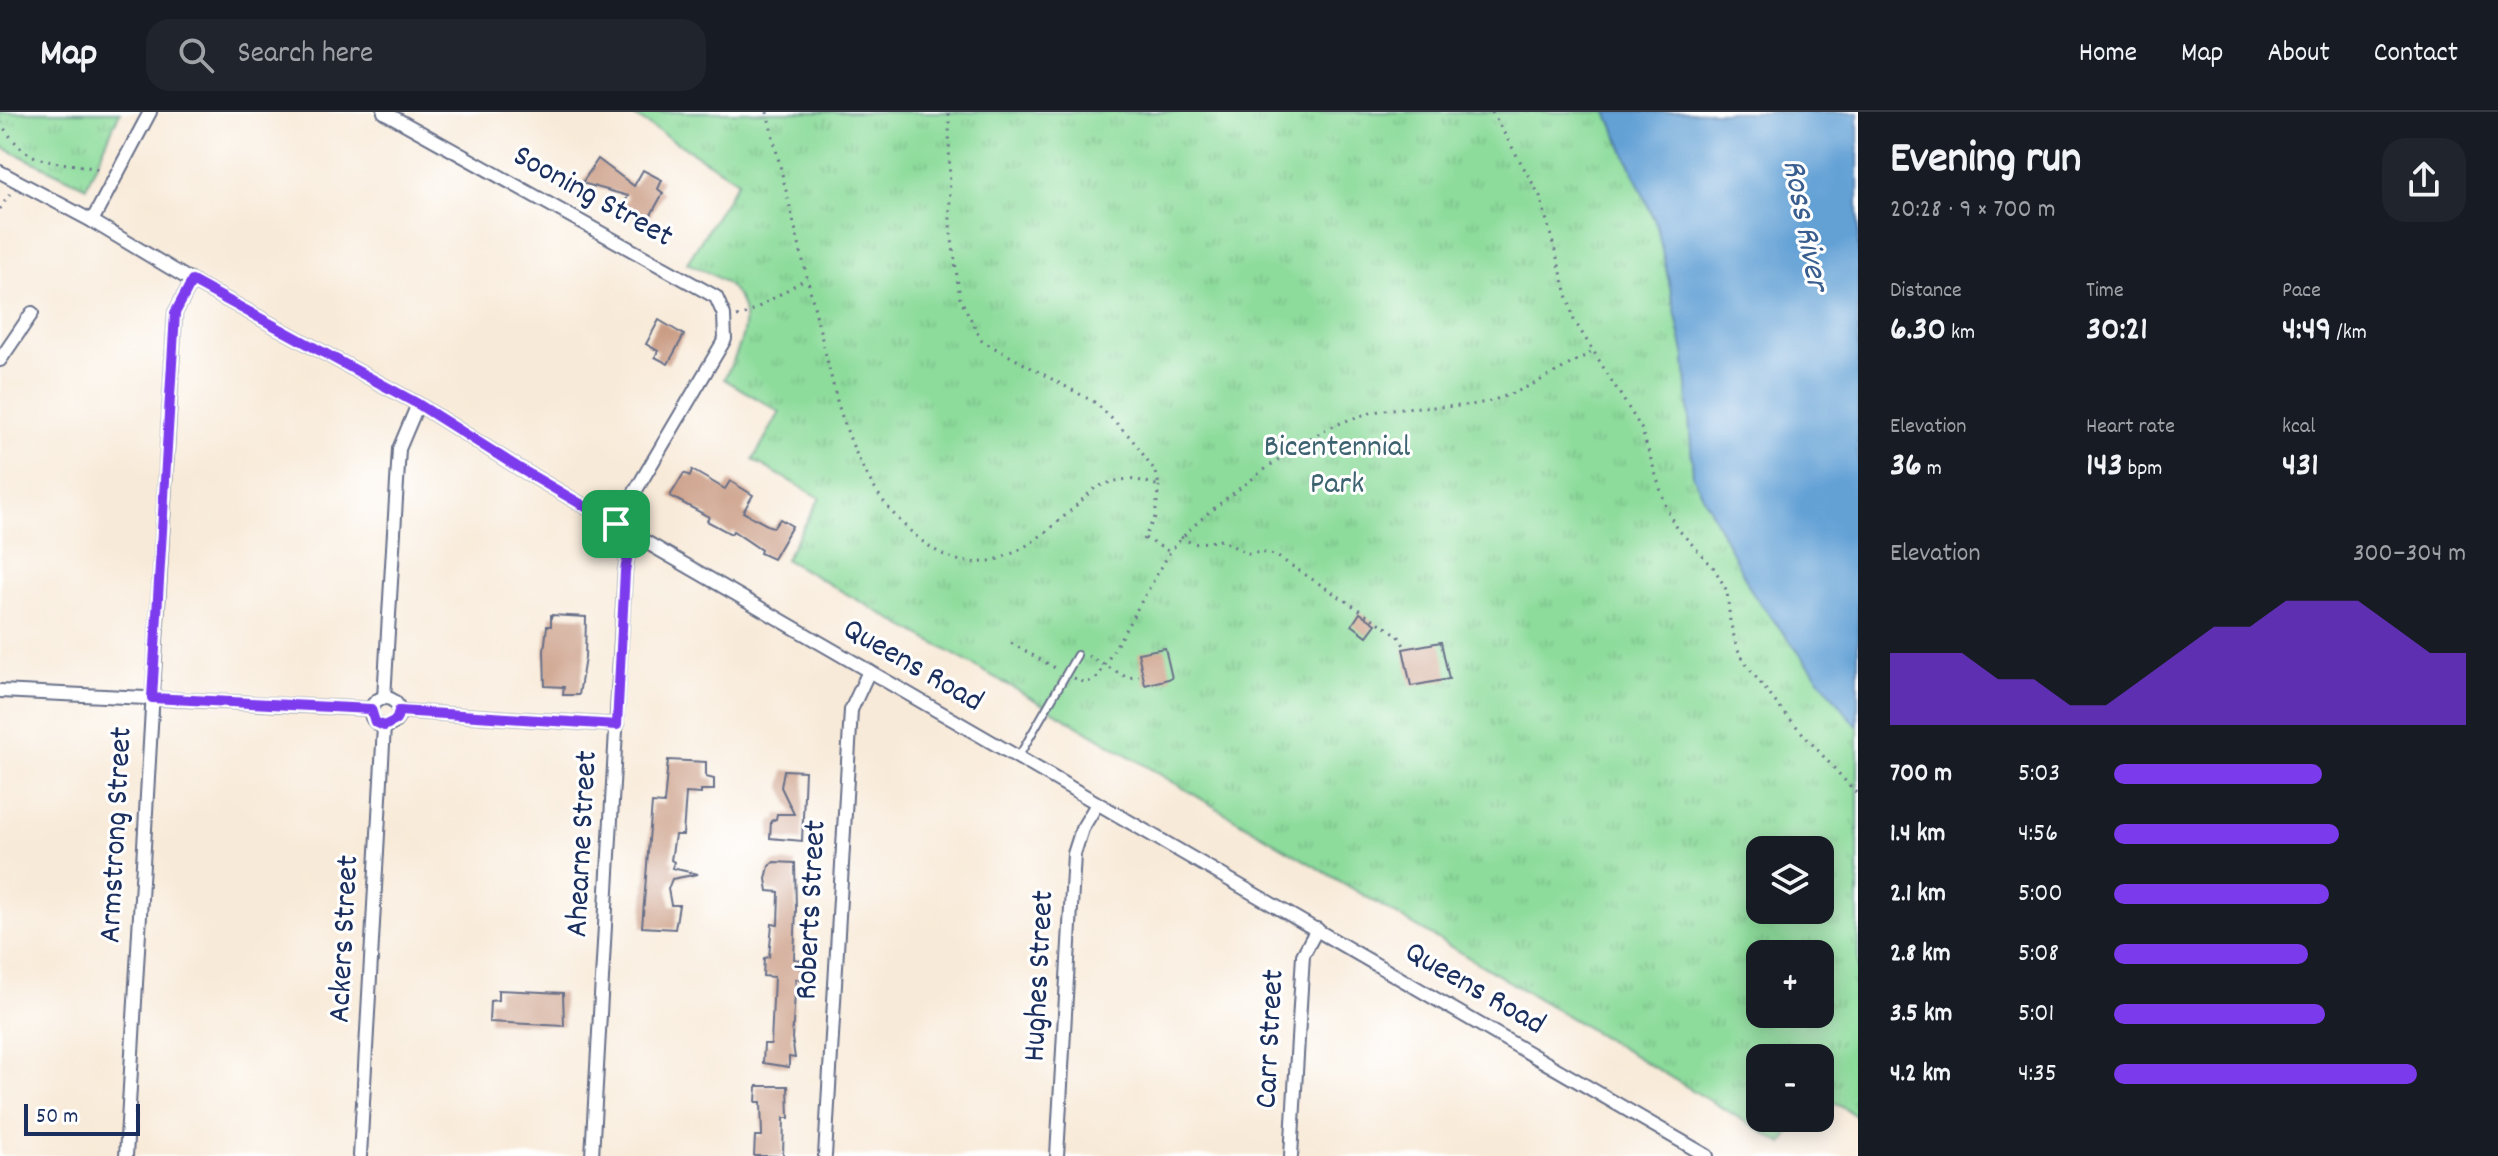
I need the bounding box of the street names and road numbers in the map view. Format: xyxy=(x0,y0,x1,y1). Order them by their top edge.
street label: Sooning Street xyxy=(503,135,681,261)
street label: Queens Road xyxy=(833,608,991,726)
street label: Armstrong Street xyxy=(89,725,147,944)
street label: Ahearne Street xyxy=(556,749,612,939)
street label: Roberts Street xyxy=(785,819,841,1001)
street label: Ackers Street xyxy=(319,854,373,1024)
street label: Hughes Street xyxy=(1014,889,1068,1063)
street label: Queens Road xyxy=(1395,931,1553,1049)
street label: Carr Street xyxy=(1245,968,1299,1110)

